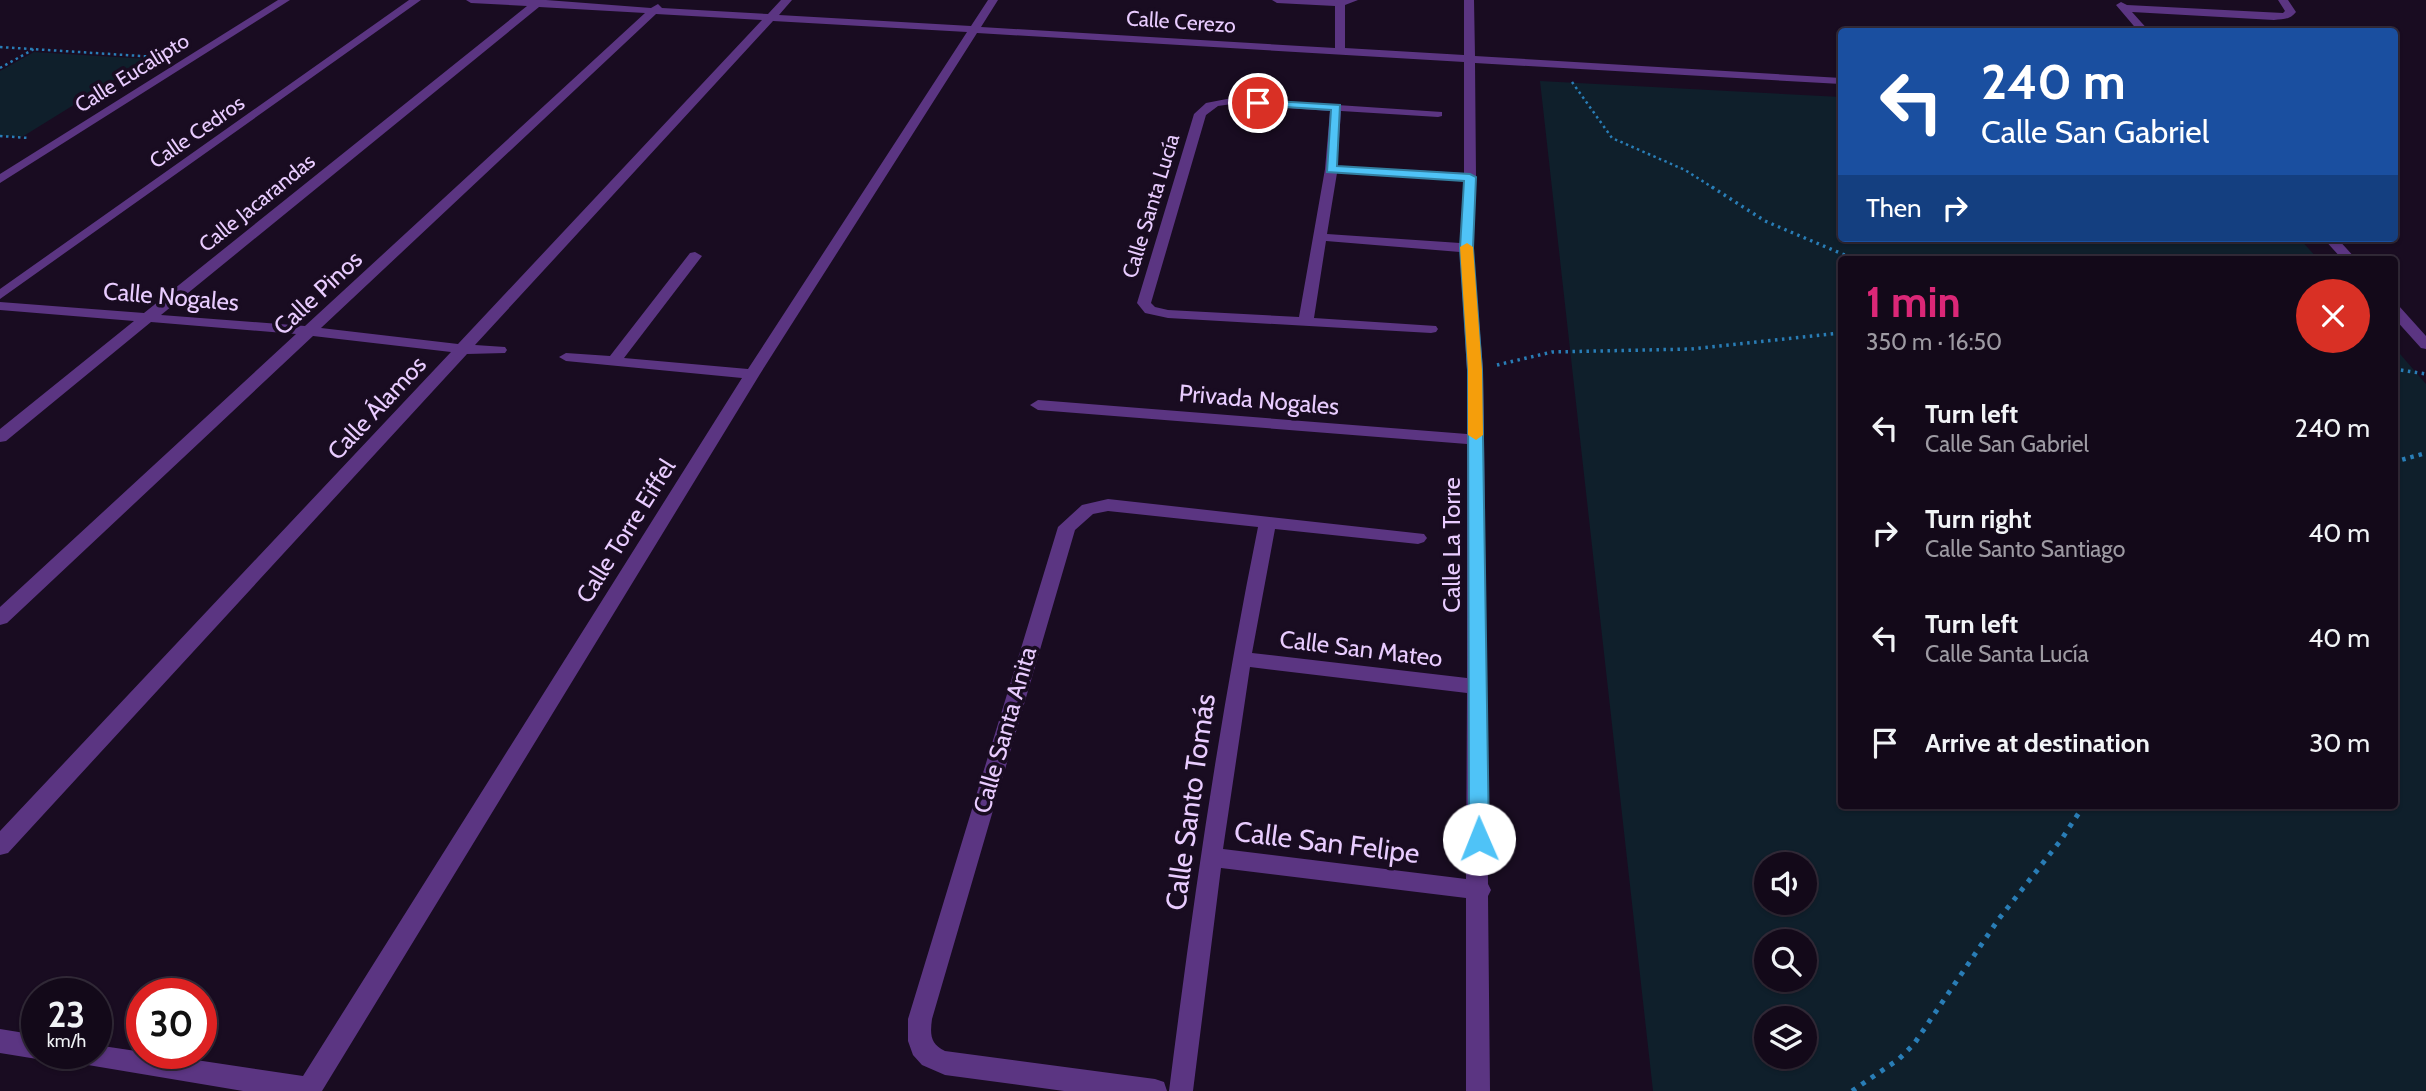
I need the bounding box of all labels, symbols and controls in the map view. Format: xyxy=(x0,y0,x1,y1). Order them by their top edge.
street label: Calle Cerezo xyxy=(1125,5,1237,38)
street label: Calle Eucalipto xyxy=(70,28,193,118)
text: 240 m xyxy=(1981,52,2126,111)
icon: left xyxy=(1866,56,1957,147)
pin xyxy=(1228,73,1288,133)
icon: arrive xyxy=(1239,84,1277,122)
street label: Calle Cedros xyxy=(145,90,249,173)
text: Calle San Gabriel xyxy=(1981,112,2209,151)
street label: Calle Santa Lucía xyxy=(1117,131,1184,281)
street label: Calle Jacarandas xyxy=(194,148,320,257)
icon: right xyxy=(1936,189,1974,227)
text: Then xyxy=(1866,192,1922,224)
street label: Calle Pinos xyxy=(267,244,368,341)
street label: Calle Nogales xyxy=(102,276,240,317)
text: 1 min xyxy=(1866,276,1961,328)
button: close xyxy=(2296,279,2370,353)
text: 350 m · 16:50 xyxy=(1866,328,2002,356)
street label: Calle Álamos xyxy=(321,350,432,466)
street label: Privada Nogales xyxy=(1178,378,1340,421)
text: Turn left xyxy=(1925,398,2018,430)
icon: left xyxy=(1866,409,1904,447)
text: 240 m xyxy=(2295,412,2370,444)
text: Calle San Gabriel xyxy=(1925,430,2089,458)
street label: Calle Torre Eiffel xyxy=(570,453,682,608)
street label: Calle La Torre xyxy=(1437,477,1466,613)
text: Turn right xyxy=(1925,503,2031,535)
icon: right xyxy=(1866,514,1904,552)
text: 40 m xyxy=(2308,517,2370,549)
text: Calle Santo Santiago xyxy=(1925,535,2125,563)
text: Turn left xyxy=(1925,608,2018,640)
icon: left xyxy=(1866,619,1904,657)
text: 40 m xyxy=(2308,622,2370,654)
street label: Calle San Mateo xyxy=(1278,624,1444,673)
text: Calle Santa Lucía xyxy=(1925,640,2089,668)
street label: Calle Santa Anita xyxy=(967,643,1042,816)
street label: Calle Santo Tomás xyxy=(1158,692,1222,912)
icon: arrive xyxy=(1866,724,1904,762)
text: Arrive at destination xyxy=(1925,727,2150,759)
text: 30 m xyxy=(2309,727,2370,759)
position arrow xyxy=(1442,802,1516,876)
street label: Calle San Felipe xyxy=(1232,814,1422,870)
map controls xyxy=(1754,852,1817,1069)
button: sound xyxy=(1754,852,1817,915)
button: search xyxy=(1754,929,1817,992)
speed limit sign: 30 xyxy=(126,978,217,1069)
text: 23 xyxy=(48,993,85,1036)
button: layers xyxy=(1754,1006,1817,1069)
text: km/h xyxy=(47,1030,86,1052)

